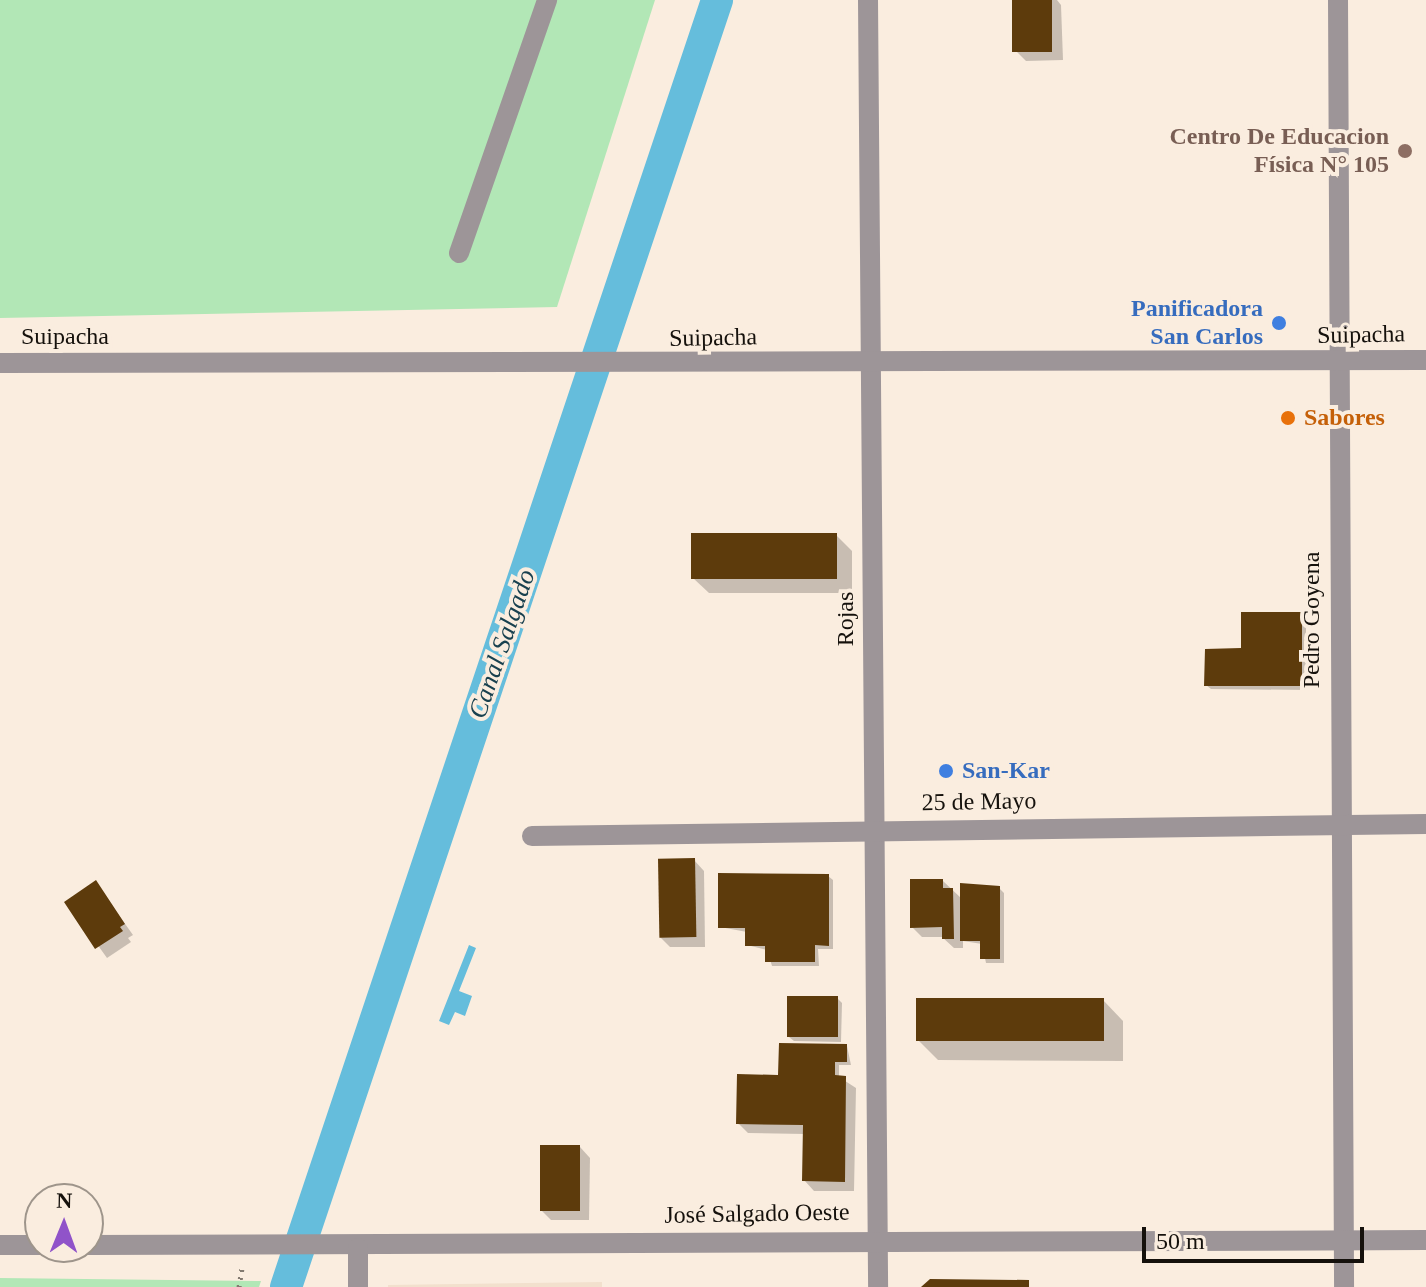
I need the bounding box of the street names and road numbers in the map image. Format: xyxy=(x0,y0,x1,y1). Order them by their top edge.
street label: Suipacha xyxy=(1317,320,1405,350)
street label: Suipacha xyxy=(21,323,109,351)
street label: Suipacha xyxy=(669,323,757,353)
street label: Pedro Goyena xyxy=(1298,552,1326,688)
street label: Rojas xyxy=(832,592,860,646)
street label: 25 de Mayo xyxy=(921,787,1037,817)
street label: José Salgado Oeste xyxy=(664,1198,850,1230)

